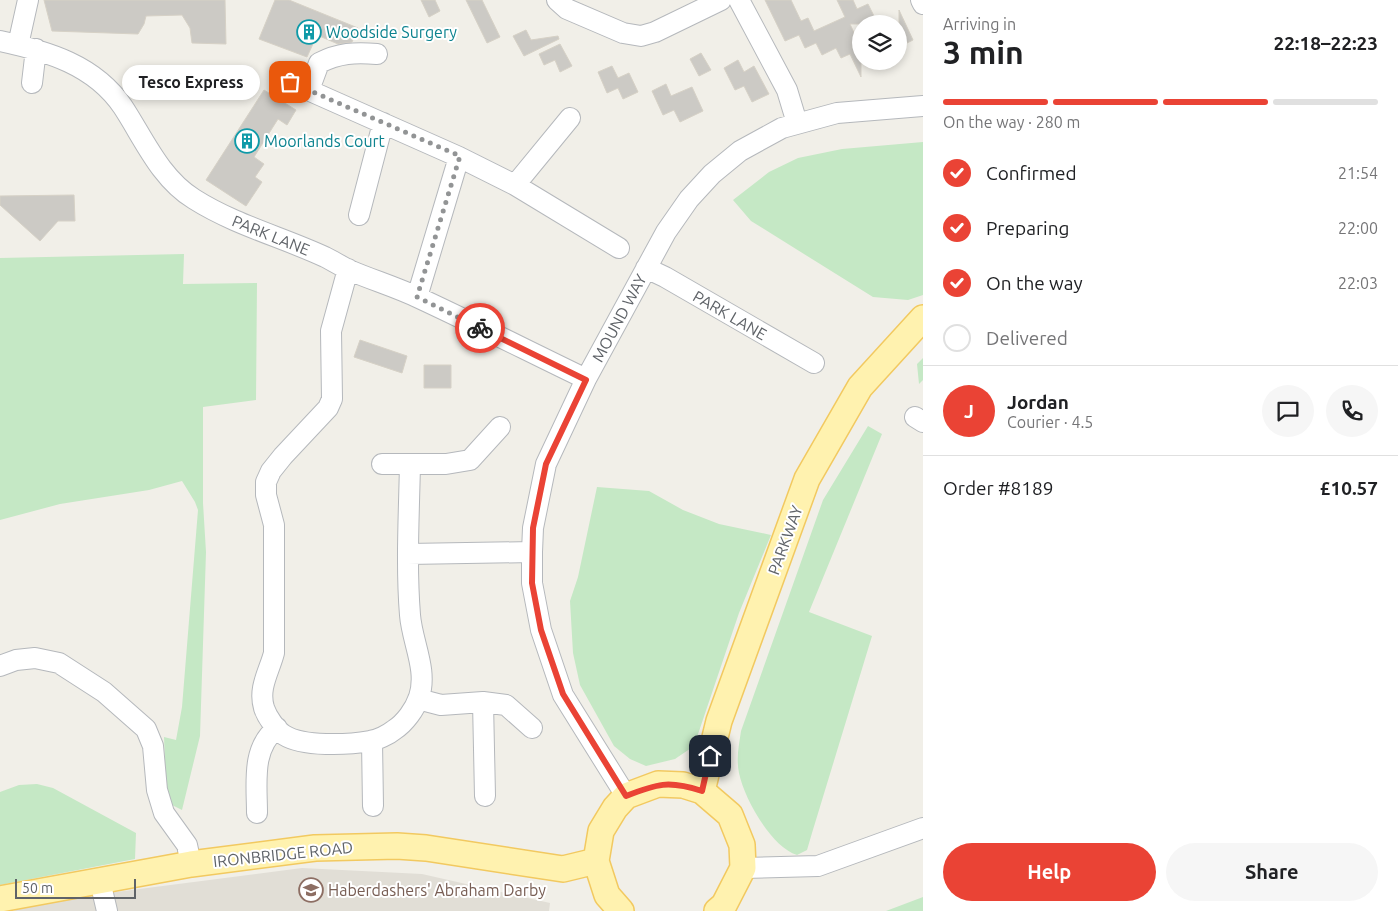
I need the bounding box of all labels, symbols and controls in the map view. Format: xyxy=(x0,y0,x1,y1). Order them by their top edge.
map controls xyxy=(852,15,907,70)
button: layers xyxy=(852,15,907,70)
text: Arriving in xyxy=(943,15,1016,33)
building icon: Woodside Surgery xyxy=(296,19,322,45)
place label: Woodside Surgery xyxy=(326,23,457,41)
text: 22:18–22:23 xyxy=(1273,32,1378,54)
text: 3 min xyxy=(943,34,1024,70)
pin xyxy=(269,61,311,103)
callout: Tesco Express xyxy=(122,64,260,100)
icon: bag xyxy=(276,68,304,96)
text: Tesco Express xyxy=(138,73,244,91)
text: On the way · 280 m xyxy=(943,113,1080,131)
building icon: Moorlands Court xyxy=(234,128,260,154)
place label: Moorlands Court xyxy=(264,132,386,150)
icon: check xyxy=(943,159,971,187)
text: Confirmed xyxy=(986,162,1077,184)
text: 21:54 xyxy=(1338,164,1378,182)
street label: PARK LANE xyxy=(230,211,312,259)
icon: check xyxy=(943,214,971,242)
text: Preparing xyxy=(986,217,1070,239)
text: 22:00 xyxy=(1338,219,1378,237)
icon: check xyxy=(943,269,971,297)
street label: MOUND WAY xyxy=(588,270,650,365)
text: On the way xyxy=(986,272,1083,294)
text: 22:03 xyxy=(1338,274,1378,292)
street label: PARK LANE xyxy=(690,287,770,343)
courier xyxy=(455,303,505,353)
icon: bike xyxy=(466,314,494,342)
text: Delivered xyxy=(986,327,1068,349)
button: chat xyxy=(1262,385,1314,437)
button: phone xyxy=(1326,385,1378,437)
text: Jordan xyxy=(1007,391,1069,413)
text: J xyxy=(964,400,974,422)
text: Courier · 4.5 xyxy=(1007,413,1093,431)
text: Order #8189 xyxy=(943,477,1053,499)
text: £10.57 xyxy=(1320,477,1378,499)
street label: PARKWAY xyxy=(764,502,806,577)
pin xyxy=(689,735,731,777)
icon: home xyxy=(696,742,724,770)
street label: IRONBRIDGE ROAD xyxy=(212,838,354,870)
button: Help xyxy=(943,843,1156,901)
button: Share xyxy=(1166,843,1378,901)
scale bar xyxy=(15,876,136,899)
school or university icon: Haberdashers' Abraham Darby xyxy=(298,877,324,903)
text: 50 m xyxy=(22,880,53,896)
place label: Haberdashers' Abraham Darby xyxy=(328,881,546,899)

